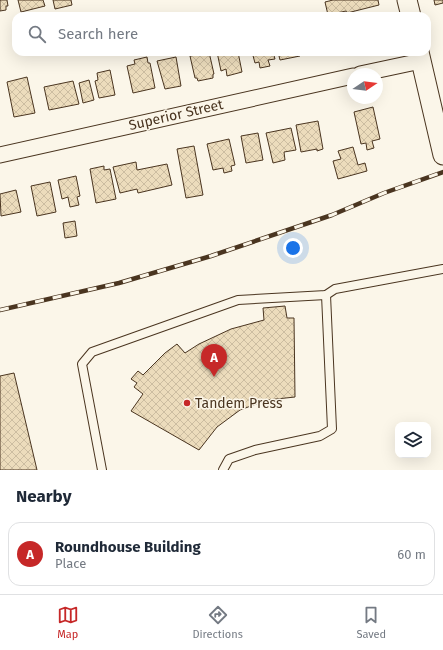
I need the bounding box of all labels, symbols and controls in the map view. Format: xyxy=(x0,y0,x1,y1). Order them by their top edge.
search box xyxy=(12,12,431,56)
icon: search xyxy=(26,23,48,45)
text: Search here xyxy=(58,25,138,43)
north arrow xyxy=(347,68,383,104)
street label: Superior Street xyxy=(127,96,226,134)
your location xyxy=(283,238,303,258)
pin: A xyxy=(201,344,227,377)
place label: Tandem Press xyxy=(195,395,283,412)
marker: Tandem Press xyxy=(182,398,192,408)
map controls xyxy=(395,422,431,458)
button: layers xyxy=(395,422,431,458)
text: Nearby xyxy=(16,486,71,507)
text: Roundhouse Building xyxy=(55,538,201,556)
text: A xyxy=(26,547,34,562)
text: 60 m xyxy=(397,547,426,562)
text: Place xyxy=(55,556,86,571)
tab: Map xyxy=(57,604,79,641)
tab: Directions xyxy=(192,604,243,641)
tab: Saved xyxy=(356,604,386,641)

